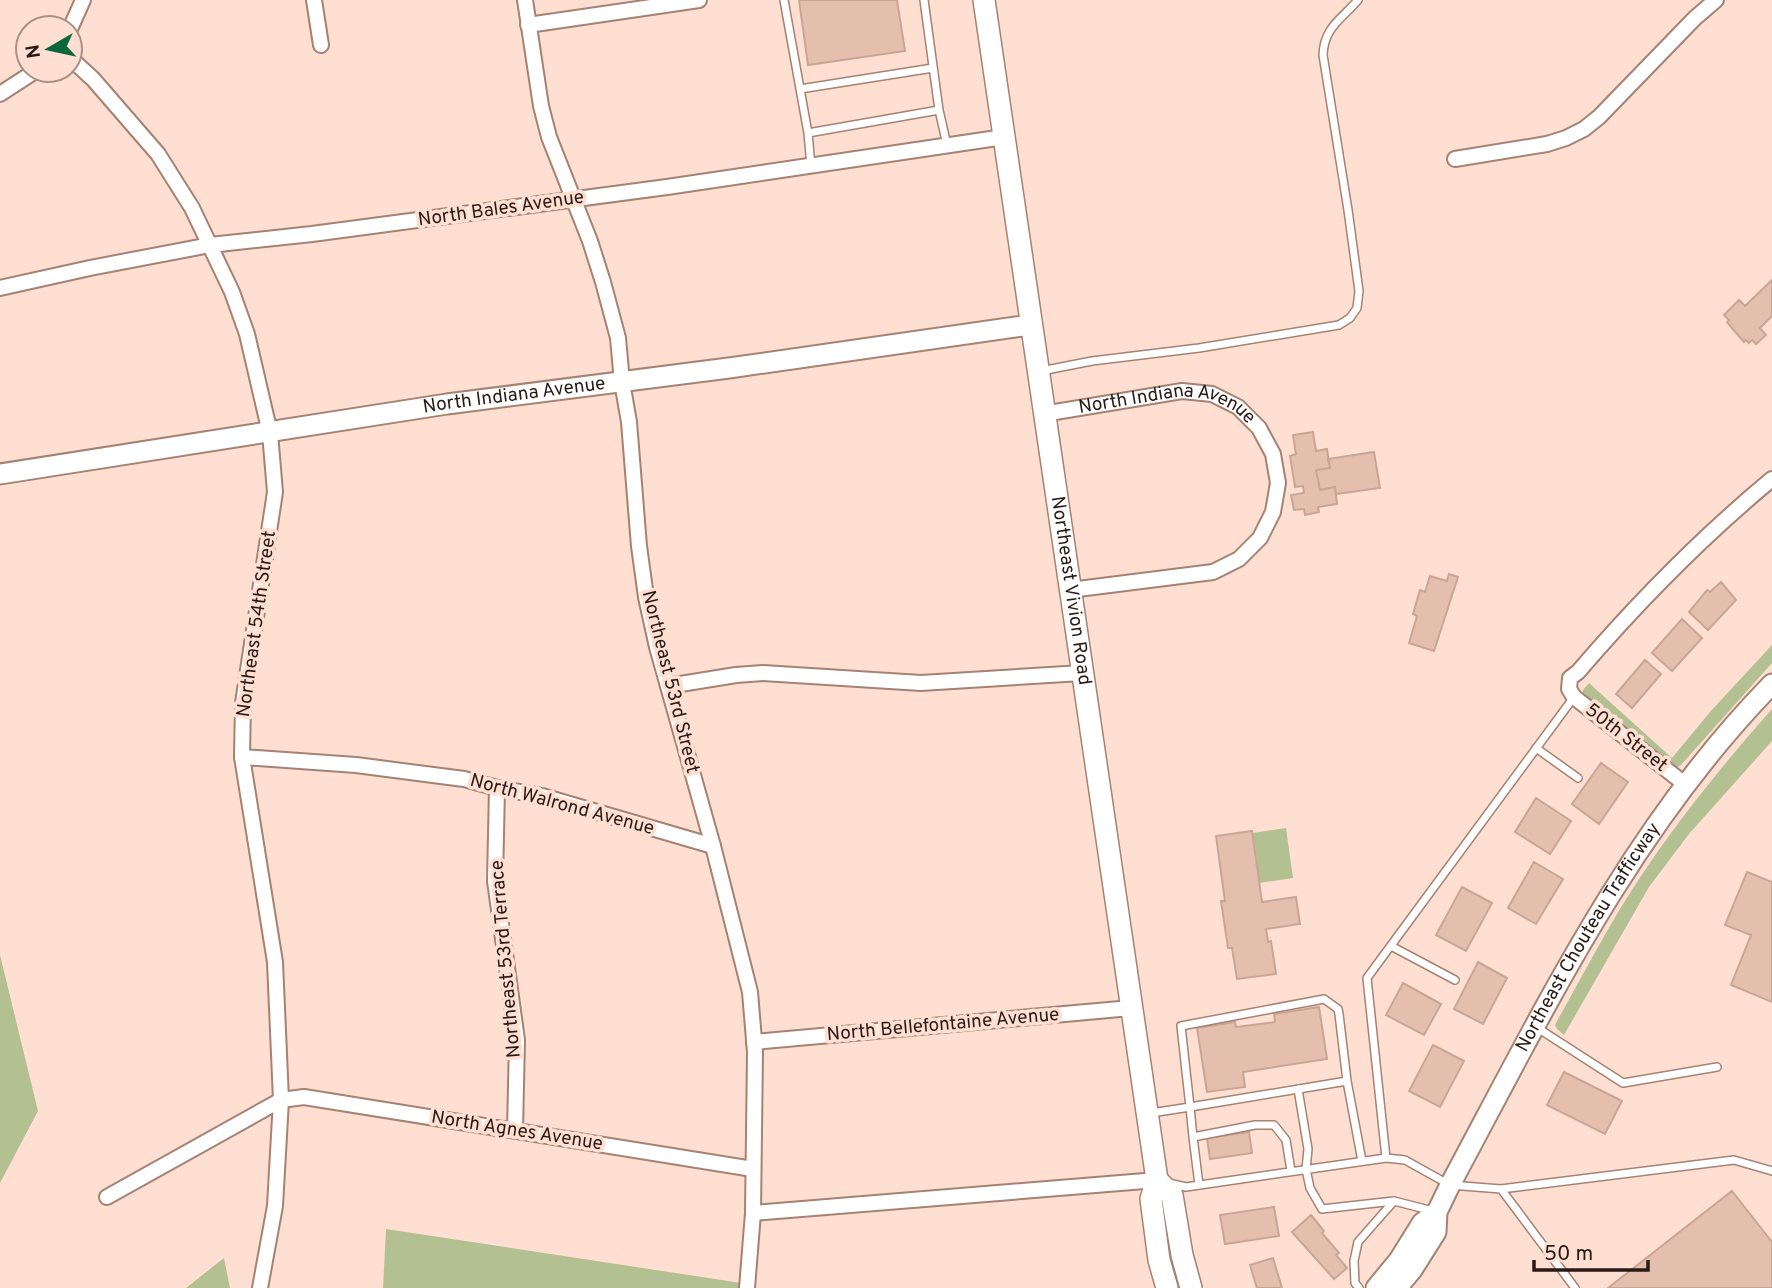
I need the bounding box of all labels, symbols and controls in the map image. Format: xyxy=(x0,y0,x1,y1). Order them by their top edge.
north arrow xyxy=(14,14,84,84)
text: N xyxy=(21,43,47,60)
street label: North Bales Avenue xyxy=(416,185,586,233)
street label: North Indiana Avenue xyxy=(421,372,607,420)
street label: North Indiana Avenue xyxy=(1077,379,1261,430)
street label: Northeast Vivion Road xyxy=(1045,495,1096,687)
street label: Northeast 54th Street xyxy=(232,529,282,719)
street label: Northeast 53rd Street xyxy=(636,588,704,776)
street label: 50th Street xyxy=(1580,698,1672,778)
street label: North Walrond Avenue xyxy=(467,769,657,841)
street label: Northeast Chouteau Trafficway xyxy=(1511,818,1666,1056)
street label: Northeast 53rd Terrace xyxy=(485,859,527,1059)
street label: North Bellefontaine Avenue xyxy=(826,1003,1060,1047)
street label: North Agnes Avenue xyxy=(429,1106,605,1156)
scale bar xyxy=(1534,1228,1648,1272)
text: 50 m xyxy=(1544,1241,1593,1268)

